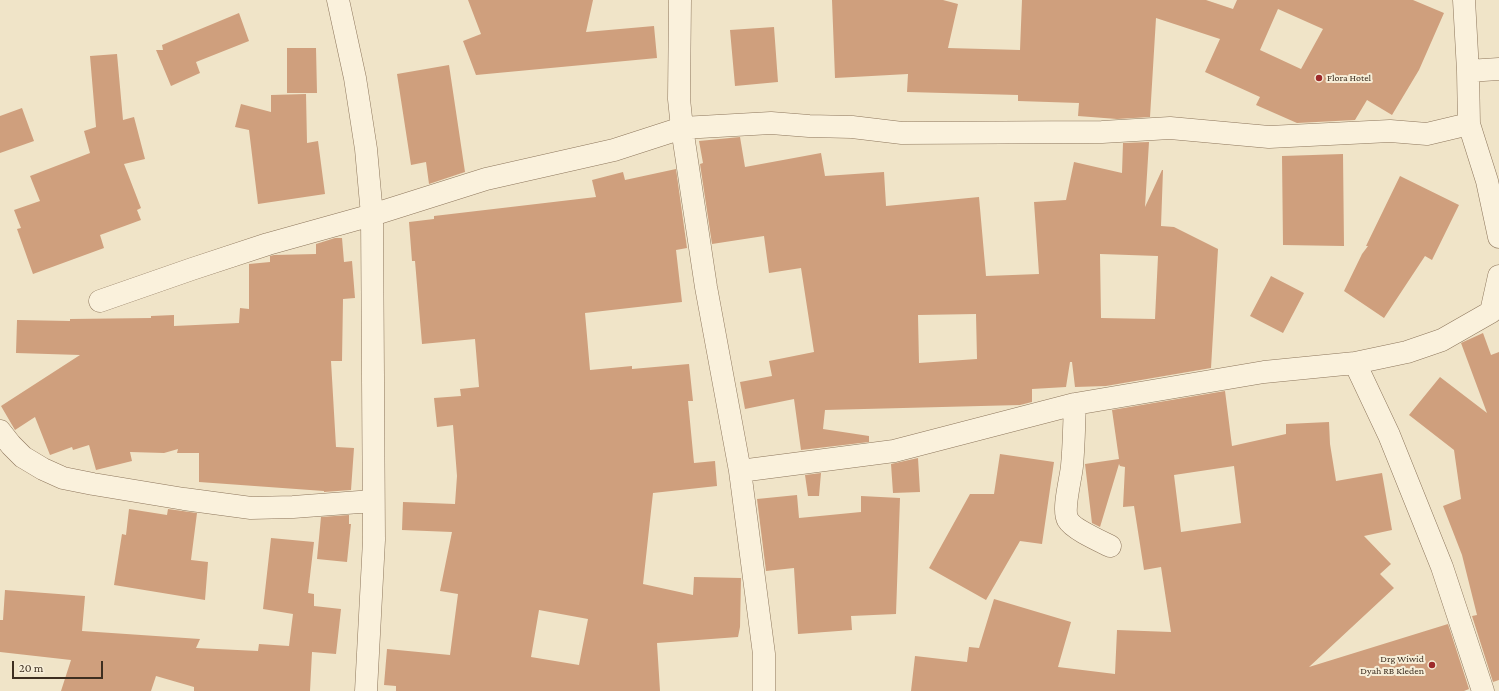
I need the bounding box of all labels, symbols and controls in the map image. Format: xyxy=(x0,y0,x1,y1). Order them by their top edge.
place label: Flora Hotel xyxy=(1327,72,1371,84)
marker: Flora Hotel xyxy=(1314,73,1324,83)
scale bar xyxy=(14,653,105,679)
place label: Drg Wiwid Dyah RB Kleden xyxy=(1360,653,1424,676)
marker: Drg Wiwid Dyah RB Kleden xyxy=(1427,660,1437,670)
text: 20 m xyxy=(19,661,43,675)

